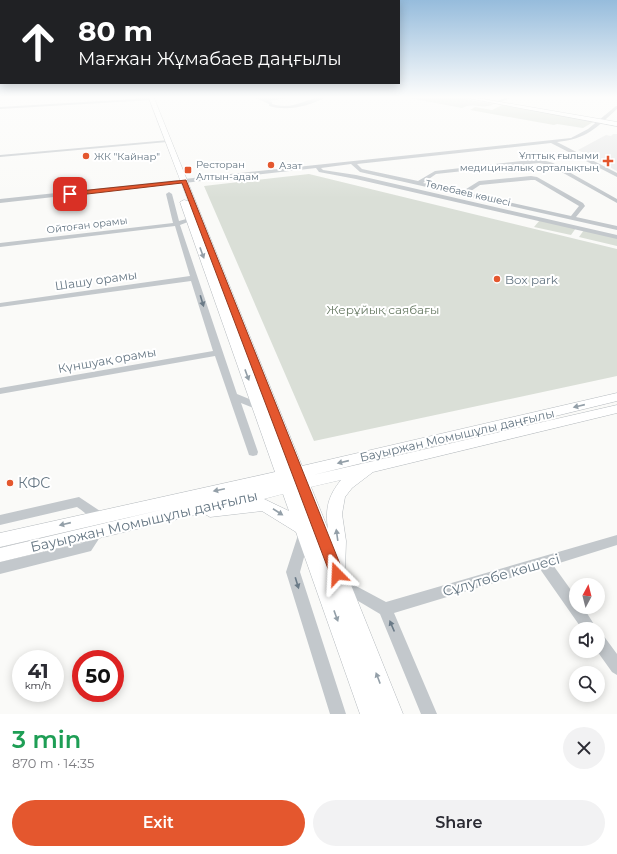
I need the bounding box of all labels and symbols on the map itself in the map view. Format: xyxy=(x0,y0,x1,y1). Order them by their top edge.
place label: Ұлттық ғылыми медициналық орталықтың xyxy=(460,149,599,174)
place label: ЖК "Кайнар" xyxy=(94,150,160,163)
marker: ЖК "Кайнар" xyxy=(81,151,91,161)
marker: Ұлттық ғылыми медициналық орталықтың xyxy=(602,155,614,167)
place label: Ресторан Алтын-адам xyxy=(196,158,259,183)
place label: Азат xyxy=(279,159,303,172)
marker: Азат xyxy=(266,160,276,170)
marker: Ресторан Алтын-адам xyxy=(183,165,193,175)
pin xyxy=(53,177,87,211)
street label: Төлебаев көшесі xyxy=(424,177,512,209)
street label: Ойтоған орамы xyxy=(46,214,128,236)
one-way arrow xyxy=(200,247,206,259)
street label: Шашу орамы xyxy=(54,267,138,293)
place label: Box park xyxy=(505,272,559,287)
marker: Box park xyxy=(492,274,502,284)
one-way arrow xyxy=(199,295,205,307)
park label: Жерұйық саябағы xyxy=(326,302,440,317)
street label: Күншуақ орамы xyxy=(57,344,157,376)
one-way arrow xyxy=(245,369,251,381)
one-way arrow xyxy=(573,404,585,410)
street label: Бауыржан Момышұлы даңғылы xyxy=(358,405,556,465)
one-way arrow xyxy=(337,459,350,465)
place label: КФС xyxy=(18,474,50,492)
marker: КФС xyxy=(5,478,15,488)
street label: Бауыржан Момышұлы даңғылы xyxy=(29,486,259,556)
one-way arrow xyxy=(213,487,225,493)
one-way arrow xyxy=(273,508,283,516)
one-way arrow xyxy=(59,522,71,528)
one-way arrow xyxy=(334,529,340,541)
street label: Сұлутөбе көшесі xyxy=(440,550,562,600)
position arrow xyxy=(316,553,358,595)
one-way arrow xyxy=(294,577,300,589)
north arrow xyxy=(569,578,605,614)
one-way arrow xyxy=(333,610,339,622)
one-way arrow xyxy=(389,620,395,632)
speed limit sign: 50 xyxy=(72,650,124,702)
one-way arrow xyxy=(374,671,380,683)

